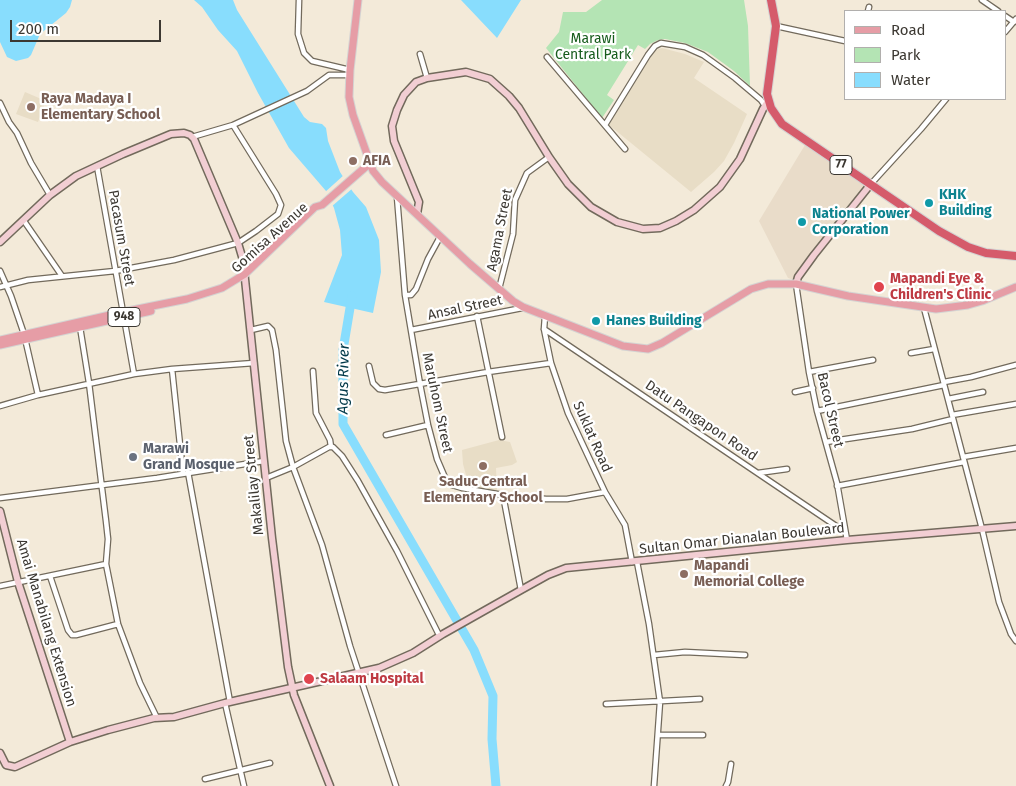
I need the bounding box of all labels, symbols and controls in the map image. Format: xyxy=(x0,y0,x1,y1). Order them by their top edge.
scale bar xyxy=(12,10,164,42)
legend xyxy=(844,10,1006,100)
text: 200 m xyxy=(18,20,59,38)
text: Road xyxy=(891,21,926,39)
park label: Marawi Central Park xyxy=(555,31,631,64)
text: Park xyxy=(891,46,921,64)
text: Water xyxy=(891,71,930,89)
place label: Raya Madaya I Elementary School xyxy=(41,91,160,124)
marker: Raya Madaya I Elementary School xyxy=(25,101,37,113)
place label: AFIA xyxy=(363,153,390,169)
marker: AFIA xyxy=(347,155,359,167)
road number: 77 xyxy=(830,156,852,174)
street label: Agama Street xyxy=(484,187,516,273)
place label: KHK Building xyxy=(939,187,992,220)
street label: Pacasum Street xyxy=(104,189,138,287)
marker: KHK Building xyxy=(923,197,935,209)
street label: Gomisa Avenue xyxy=(228,199,312,277)
place label: National Power Corporation xyxy=(812,206,910,238)
marker: National Power Corporation xyxy=(796,216,808,228)
place label: Mapandi Eye & Children's Clinic xyxy=(890,271,991,304)
marker: Mapandi Eye & Children's Clinic xyxy=(872,280,886,294)
street label: Ansal Street xyxy=(426,292,504,324)
road number: 948 xyxy=(108,308,140,326)
place label: Hanes Building xyxy=(606,313,702,329)
marker: Hanes Building xyxy=(590,315,602,327)
water label: Agus River xyxy=(334,344,354,414)
street label: Maruhom Street xyxy=(418,351,456,455)
street label: Bacol Street xyxy=(813,371,847,449)
street label: Datu Pangapon Road xyxy=(642,377,760,465)
street label: Suklat Road xyxy=(569,399,615,475)
street label: Makalilay Street xyxy=(240,434,268,536)
place label: Marawi Grand Mosque xyxy=(143,441,235,474)
marker: Marawi Grand Mosque xyxy=(127,451,139,463)
marker: Saduc Central Elementary School xyxy=(477,460,489,472)
place label: Saduc Central Elementary School xyxy=(423,474,543,507)
street label: Sultan Omar Dianalan Boulevard xyxy=(638,520,846,558)
street label: Amai Manabilang Extension xyxy=(12,537,80,709)
place label: Mapandi Memorial College xyxy=(694,558,804,590)
marker: Mapandi Memorial College xyxy=(678,568,690,580)
place label: Salaam Hospital xyxy=(320,671,424,687)
marker: Salaam Hospital xyxy=(302,672,316,686)

